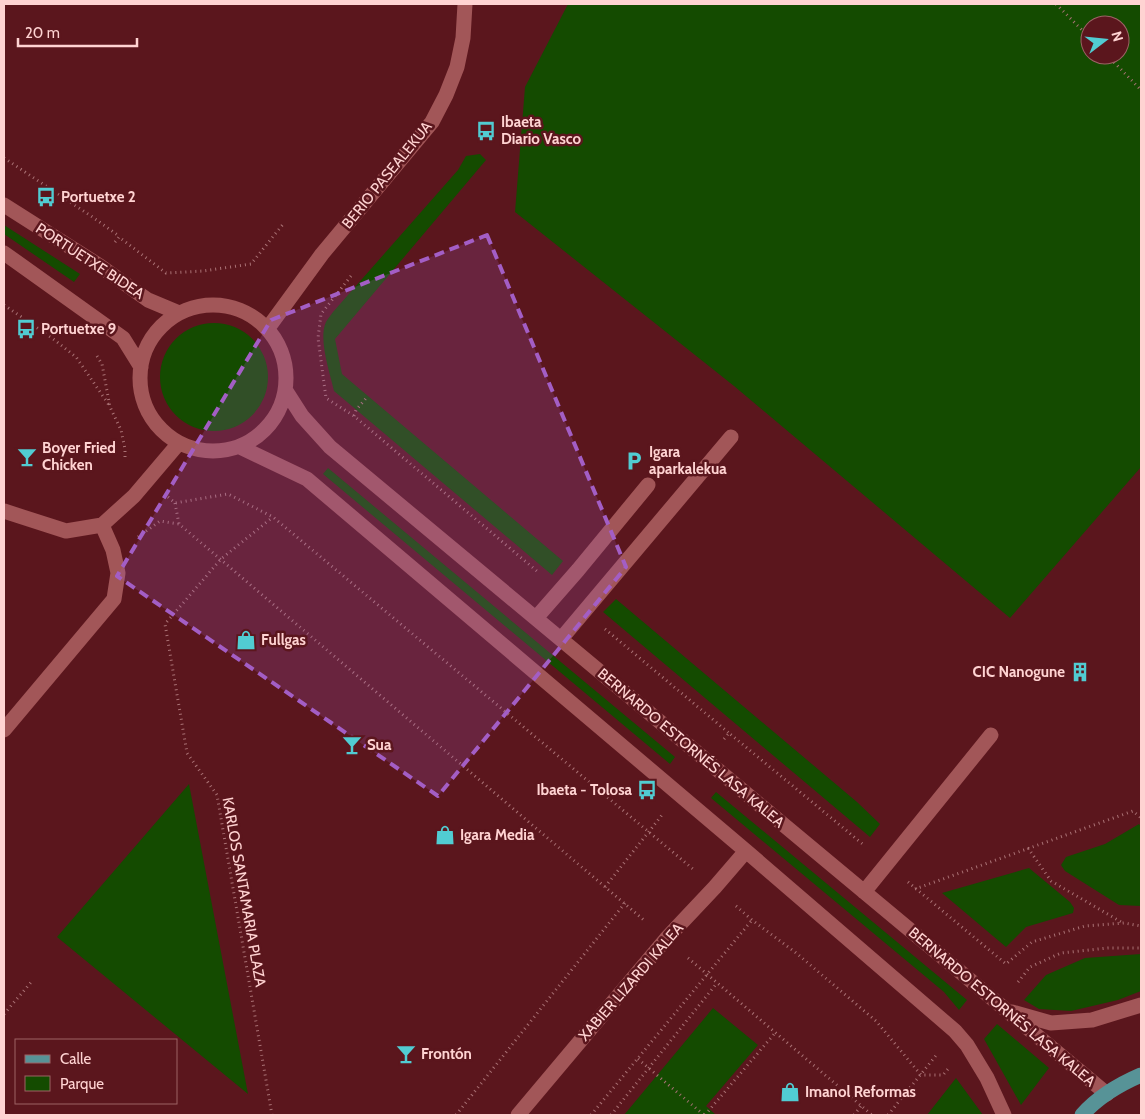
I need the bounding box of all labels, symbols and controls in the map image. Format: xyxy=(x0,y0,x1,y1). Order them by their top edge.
scale bar xyxy=(18,15,136,47)
north arrow xyxy=(1080,15,1130,65)
text: 20 m xyxy=(25,24,60,42)
text: N xyxy=(1107,29,1128,44)
place label: Ibaeta Diario Vasco xyxy=(501,113,581,148)
street label: BERIO PASEALEKUA xyxy=(338,117,436,232)
bus stop icon: Ibaeta Diario Vasco xyxy=(475,120,497,142)
bus stop icon: Portuetxe 2 xyxy=(35,186,57,208)
place label: Portuetxe 2 xyxy=(61,188,136,206)
street label: PORTUETXE BIDEA xyxy=(32,219,148,303)
bus stop icon: Portuetxe 9 xyxy=(15,318,37,340)
place label: Portuetxe 9 xyxy=(41,320,116,338)
place label: Boyer Fried Chicken xyxy=(42,439,116,474)
place label: Igara aparkalekua xyxy=(649,443,727,478)
bar icon: Boyer Fried Chicken xyxy=(16,446,38,468)
parking icon: Igara aparkalekua xyxy=(623,450,645,472)
shop icon: Fullgas xyxy=(235,629,257,651)
place label: Fullgas xyxy=(261,631,306,649)
building icon: CIC Nanogune xyxy=(1069,661,1091,683)
place label: CIC Nanogune xyxy=(973,663,1065,681)
street label: BERNARDO ESTORNÉS LASA KALEA xyxy=(594,664,789,832)
bar icon: Sua xyxy=(341,734,363,756)
place label: Sua xyxy=(367,736,392,754)
bus stop icon: Ibaeta - Tolosa xyxy=(636,779,658,801)
place label: Ibaeta - Tolosa xyxy=(536,781,633,799)
street label: KARLOS SANTAMARIA PLAZA xyxy=(218,796,270,989)
shop icon: Igara Media xyxy=(434,824,456,846)
place label: Igara Media xyxy=(460,826,535,844)
street label: XABIER LIZARDI KALEA xyxy=(575,919,688,1045)
street label: BERNARDO ESTORNÉS LASA KALEA xyxy=(905,923,1100,1091)
legend xyxy=(15,1039,178,1104)
bar icon: Frontón xyxy=(395,1043,417,1065)
place label: Frontón xyxy=(421,1045,472,1063)
text: Calle xyxy=(60,1050,91,1068)
text: Parque xyxy=(60,1075,104,1093)
shop icon: Imanol Reformas xyxy=(779,1081,801,1103)
place label: Imanol Reformas xyxy=(805,1083,916,1101)

